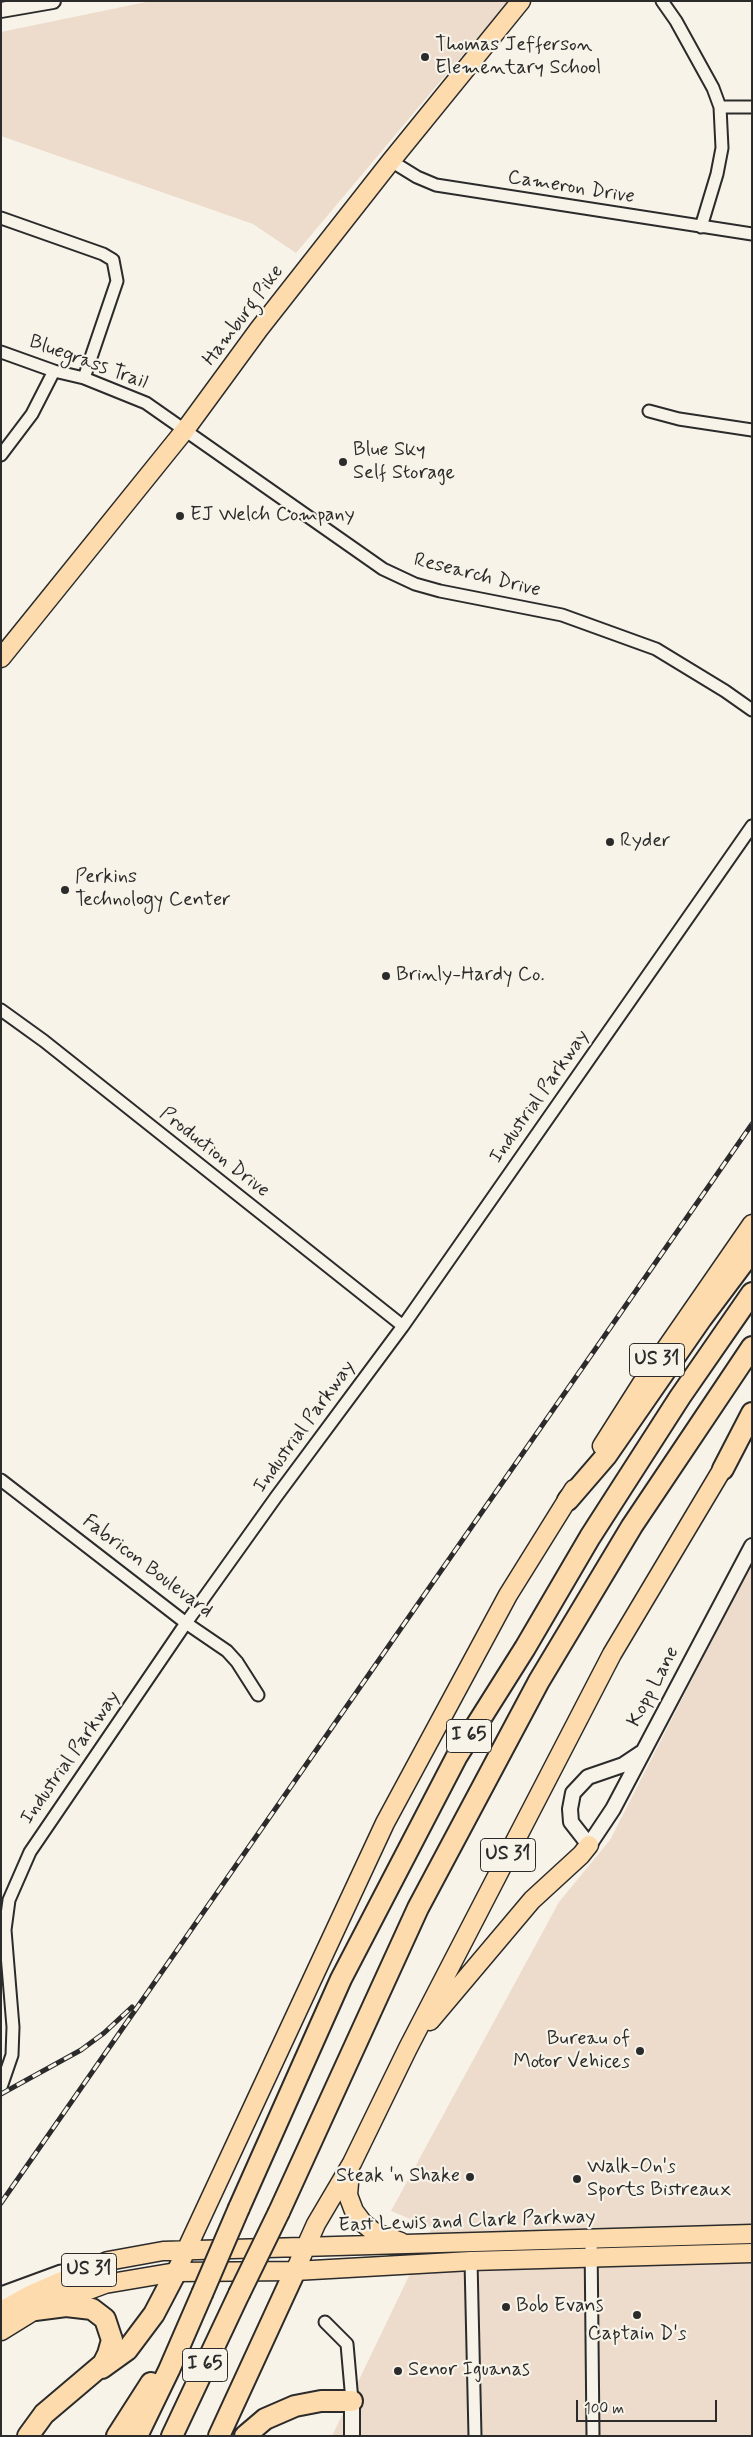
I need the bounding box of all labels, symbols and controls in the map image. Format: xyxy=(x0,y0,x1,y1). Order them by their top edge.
place label: Thomas Jefferson Elementary School xyxy=(435,34,601,81)
marker: Thomas Jefferson Elementary School xyxy=(419,51,431,63)
street label: Cameron Drive xyxy=(506,166,636,210)
street label: Hamburg Pike xyxy=(198,261,290,371)
street label: Bluegrass Trail xyxy=(26,330,150,396)
place label: Blue Sky Self Storage xyxy=(353,439,455,486)
marker: Blue Sky Self Storage xyxy=(337,456,349,468)
place label: EJ Welch Company xyxy=(190,504,355,528)
marker: EJ Welch Company xyxy=(174,510,186,522)
street label: Research Drive xyxy=(411,549,543,603)
place label: Ryder xyxy=(620,830,671,854)
marker: Ryder xyxy=(604,836,616,848)
place label: Perkins Technology Center xyxy=(75,866,231,913)
marker: Perkins Technology Center xyxy=(59,884,71,896)
place label: Brinly-Hardy Co. xyxy=(396,964,545,988)
marker: Brinly-Hardy Co. xyxy=(380,970,392,982)
street label: Industrial Parkway xyxy=(485,1026,595,1168)
street label: Production Drive xyxy=(154,1103,274,1203)
road number: US 31 xyxy=(630,1344,684,1376)
street label: Industrial Parkway xyxy=(249,1356,361,1498)
street label: Fabricon Boulevard xyxy=(77,1510,217,1624)
street label: Kopp Lane xyxy=(623,1643,685,1731)
street label: Industrial Parkway xyxy=(16,1687,126,1829)
road number: I 65 xyxy=(446,1720,492,1752)
road number: US 31 xyxy=(480,1838,536,1872)
place label: Bureau of Motor Vehices xyxy=(513,2028,630,2075)
marker: Bureau of Motor Vehices xyxy=(634,2045,646,2057)
place label: Walk-On's Sports Bistreaux xyxy=(587,2156,731,2203)
place label: Steak 'n Shake xyxy=(336,2165,460,2189)
marker: Steak 'n Shake xyxy=(464,2171,476,2183)
marker: Walk-On's Sports Bistreaux xyxy=(571,2173,583,2185)
street label: East Lewis and Clark Parkway xyxy=(338,2206,596,2238)
road number: US 31 xyxy=(62,2254,116,2286)
place label: Bob Evans xyxy=(516,2295,604,2319)
marker: Bob Evans xyxy=(500,2301,512,2313)
marker: Captain D's xyxy=(631,2309,643,2321)
place label: Captain D's xyxy=(587,2323,687,2347)
road number: I 65 xyxy=(182,2348,228,2382)
place label: Senor Iguanas xyxy=(408,2359,530,2383)
marker: Senor Iguanas xyxy=(392,2365,404,2377)
scale bar xyxy=(578,2390,719,2422)
text: 100 m xyxy=(584,2399,624,2419)

